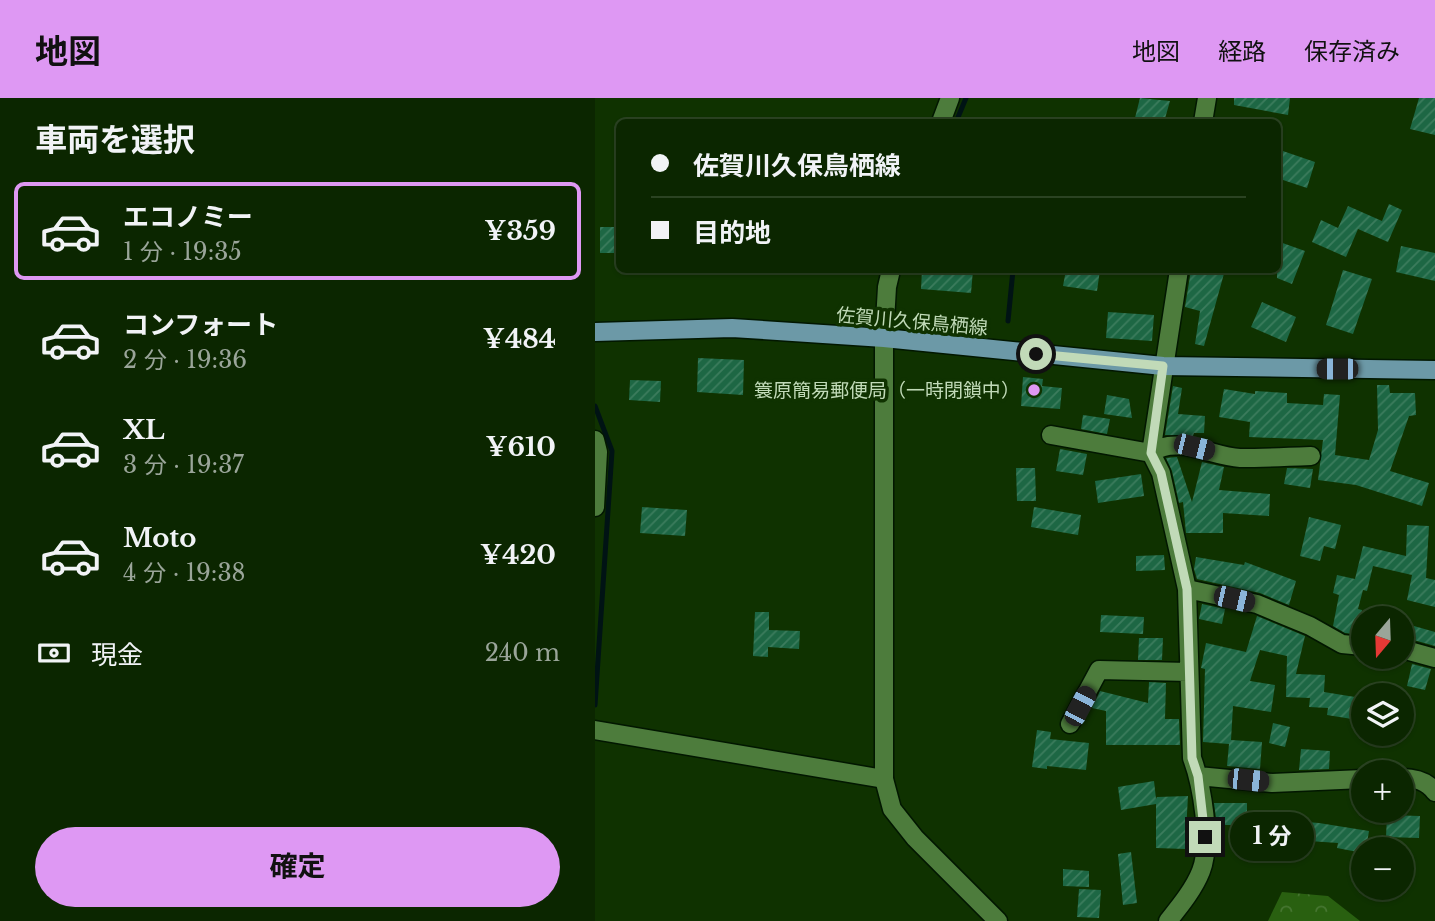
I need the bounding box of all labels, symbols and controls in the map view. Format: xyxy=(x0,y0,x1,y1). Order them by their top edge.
text: 地図 xyxy=(35,31,101,72)
text: 地図 xyxy=(1132,37,1180,66)
text: 経路 xyxy=(1218,37,1266,66)
text: 保存済み xyxy=(1304,37,1400,66)
text: 車両を選択 xyxy=(35,120,195,160)
text: 佐賀川久保鳥栖線 xyxy=(693,150,901,182)
icon: car xyxy=(39,200,102,263)
text: エコノミー xyxy=(123,201,253,233)
text: ¥359 xyxy=(484,215,556,247)
text: 目的地 xyxy=(693,217,771,249)
text: 1 分 · 19:35 xyxy=(123,238,241,266)
street label: 佐賀川久保鳥栖線 xyxy=(835,303,989,340)
icon: car xyxy=(39,308,102,371)
text: コンフォート xyxy=(123,309,278,341)
text: ¥484 xyxy=(483,323,556,355)
route start xyxy=(1020,338,1052,370)
text: 2 分 · 19:36 xyxy=(123,346,247,374)
car xyxy=(1317,359,1359,380)
place label: 簑原簡易郵便局（一時閉鎖中） xyxy=(754,379,1020,402)
marker: 簑原簡易郵便局（一時閉鎖中） xyxy=(1026,382,1042,398)
text: XL xyxy=(123,414,165,446)
icon: car xyxy=(39,416,102,479)
text: ¥610 xyxy=(485,431,556,463)
car xyxy=(1172,432,1217,462)
text: 3 分 · 19:37 xyxy=(123,451,244,479)
text: Moto xyxy=(123,522,196,554)
icon: car xyxy=(39,524,102,587)
text: ¥420 xyxy=(480,539,556,571)
text: 4 分 · 19:38 xyxy=(123,559,246,587)
car xyxy=(1212,584,1257,614)
north arrow xyxy=(1351,606,1414,668)
map controls xyxy=(1351,606,1414,900)
icon: cash xyxy=(35,634,73,672)
text: 現金 xyxy=(91,639,143,671)
text: 240 m xyxy=(485,639,560,667)
car xyxy=(1061,683,1100,729)
button: layers xyxy=(1351,683,1414,746)
button: + xyxy=(1351,760,1414,823)
car xyxy=(1227,767,1270,793)
callout: 1 分 xyxy=(1229,812,1313,862)
route end xyxy=(1189,821,1221,853)
text: 1 分 xyxy=(1252,822,1292,850)
button: 確定 xyxy=(35,827,560,907)
button: − xyxy=(1351,837,1414,900)

